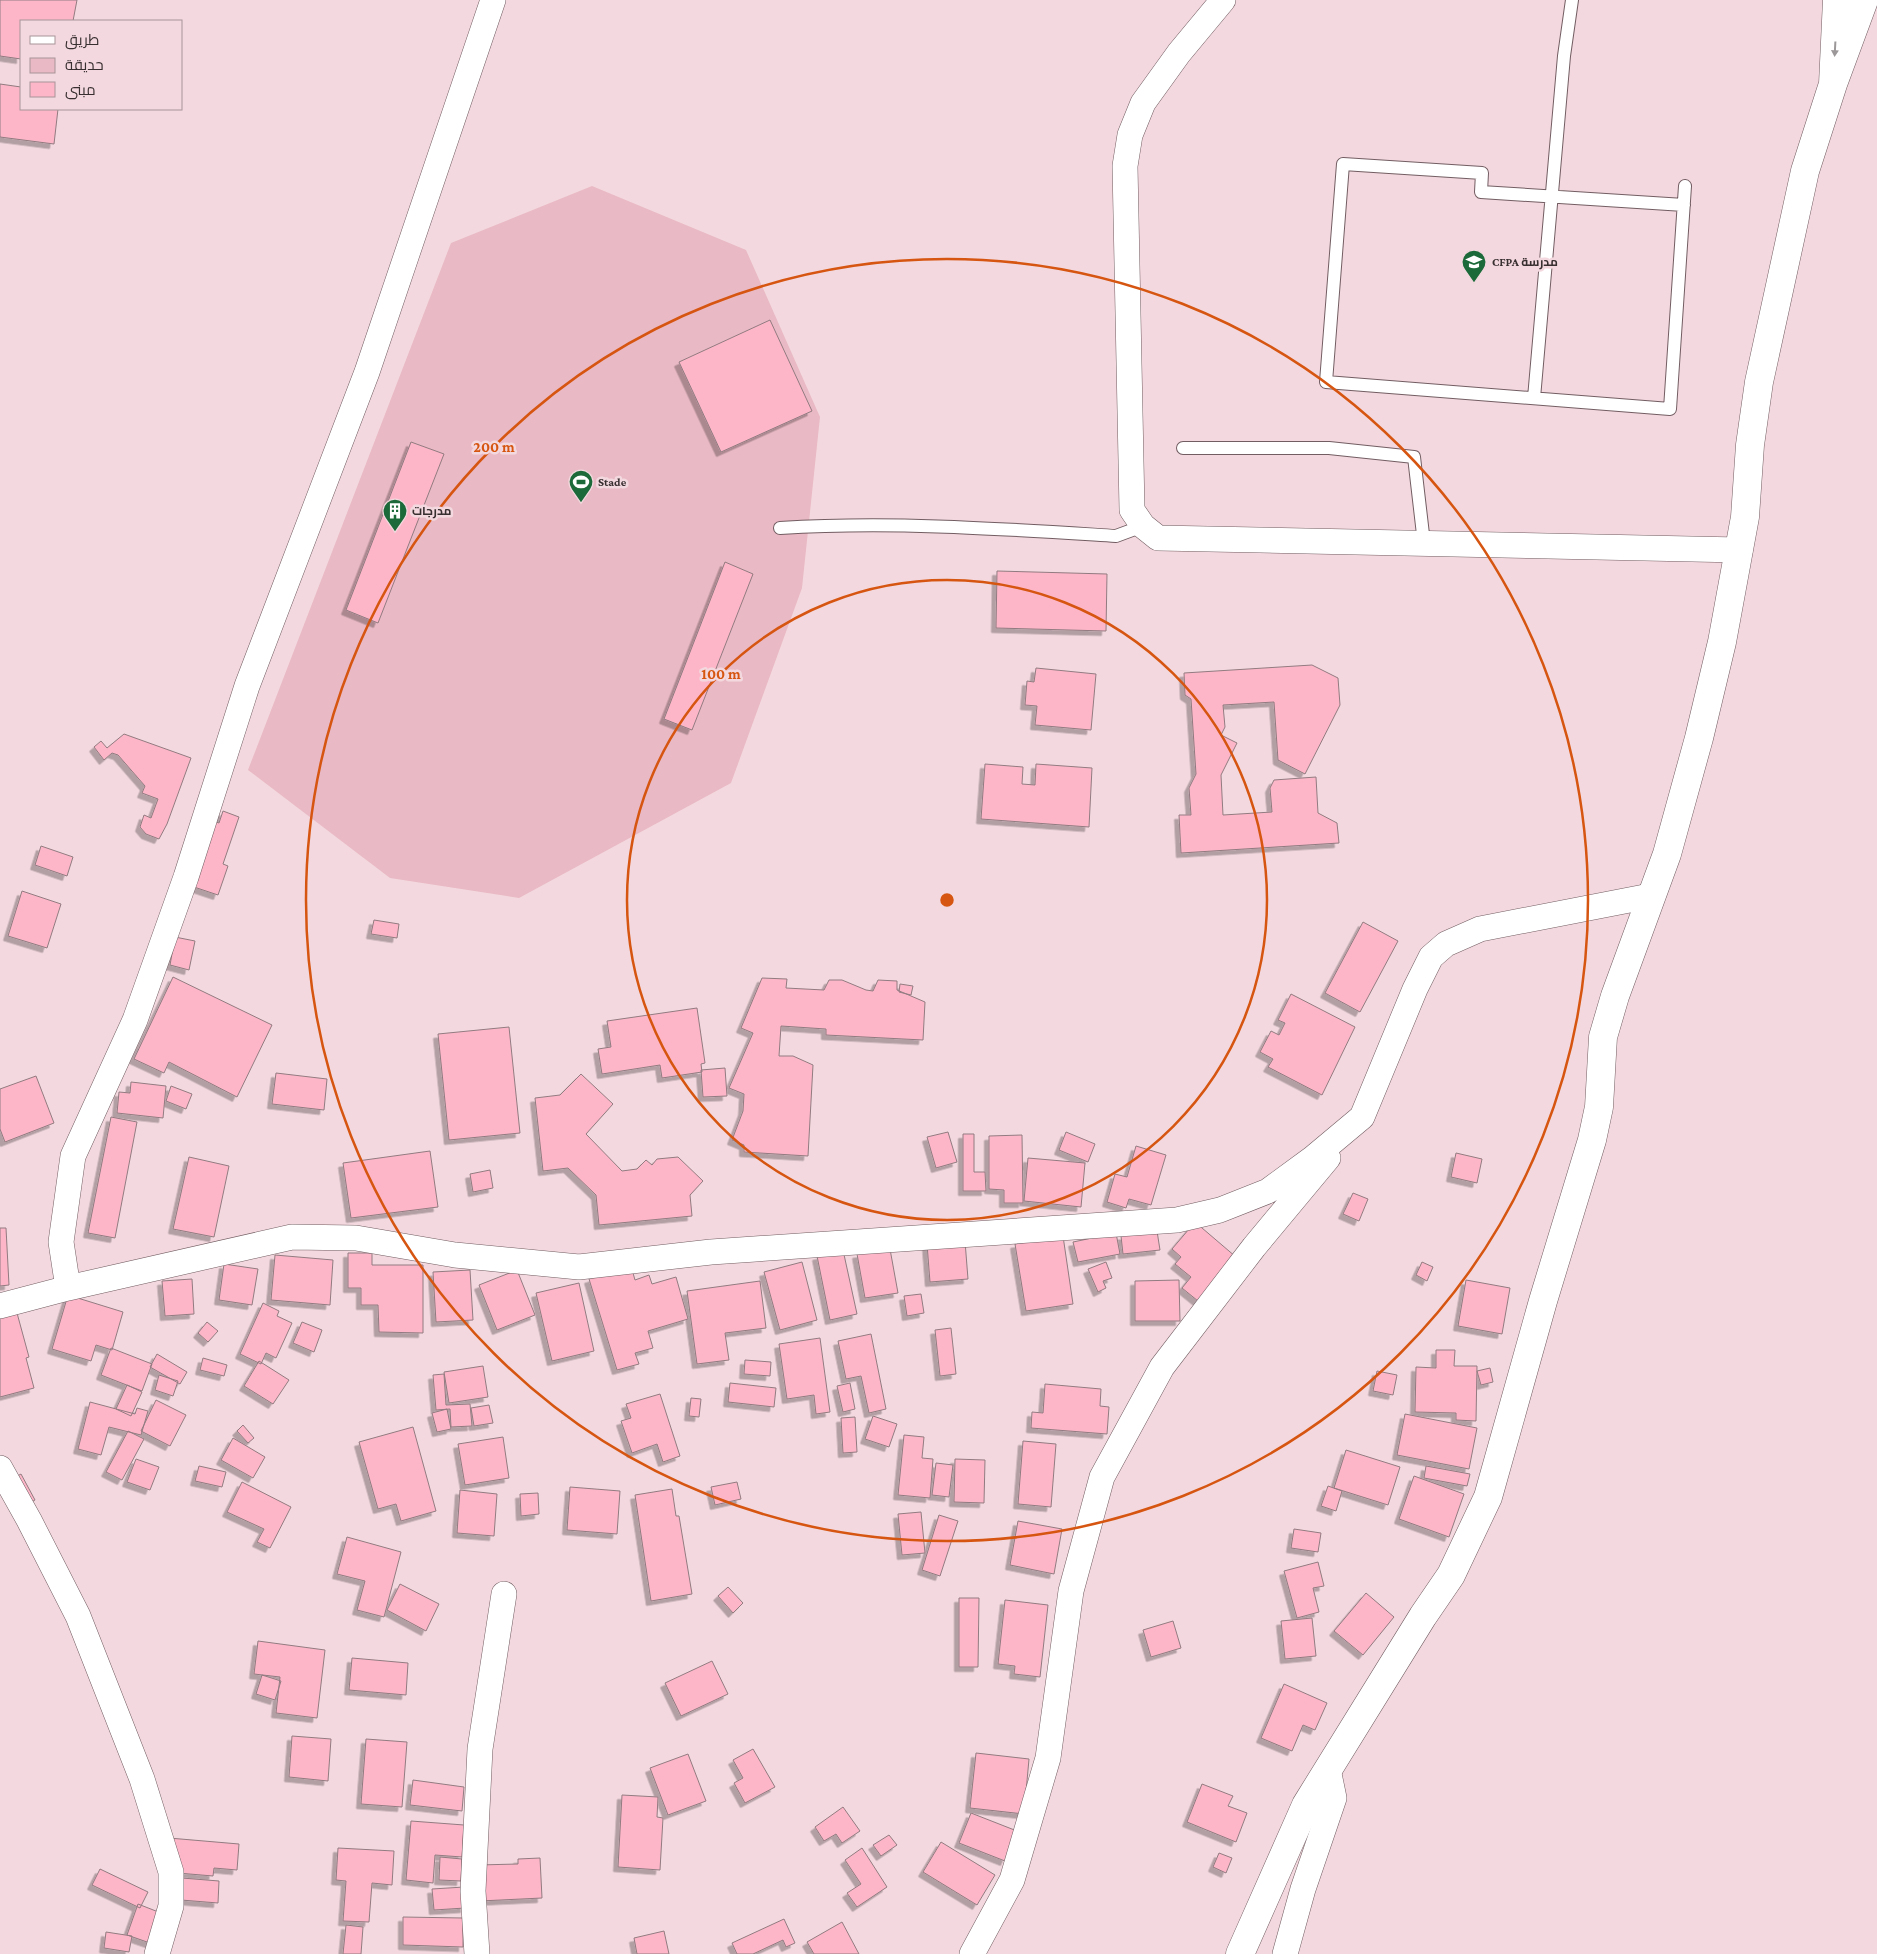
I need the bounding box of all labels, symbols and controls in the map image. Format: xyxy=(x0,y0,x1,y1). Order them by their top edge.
legend xyxy=(20,20,182,110)
text: طريق xyxy=(65,32,99,50)
one-way arrow xyxy=(1830,41,1838,57)
text: حديقة xyxy=(65,57,104,73)
text: مبنى xyxy=(65,82,96,100)
school or university icon: CFPA مدرسة xyxy=(1461,249,1487,283)
place label: CFPA مدرسة xyxy=(1492,255,1558,270)
text: 200 m xyxy=(473,439,515,455)
sports icon: Stade xyxy=(568,469,594,503)
place label: Stade xyxy=(598,475,627,489)
building icon: مدرجات xyxy=(382,498,408,532)
place label: مدرجات xyxy=(412,504,452,519)
text: 100 m xyxy=(701,666,741,682)
centre of rings xyxy=(938,891,956,909)

